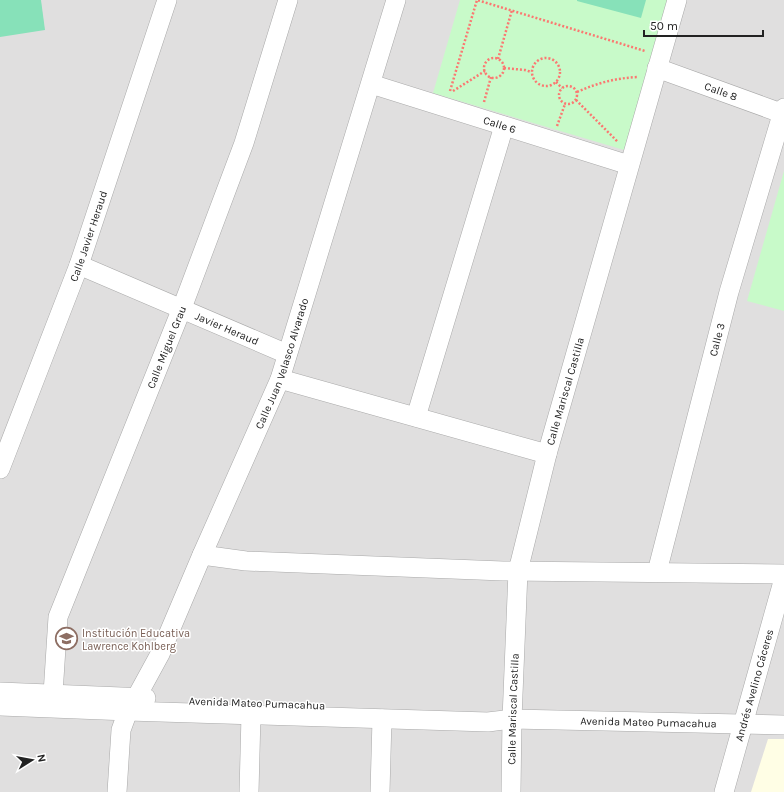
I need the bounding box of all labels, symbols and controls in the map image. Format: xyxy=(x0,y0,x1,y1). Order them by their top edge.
scale bar xyxy=(644,12,763,38)
text: 50 m xyxy=(650,19,678,33)
street label: Calle 8 xyxy=(703,80,739,104)
street label: Calle 6 xyxy=(482,114,518,136)
street label: Calle Javier Heraud xyxy=(67,189,110,284)
street label: Calle Juan Velasco Alvarado xyxy=(253,297,311,431)
street label: Calle Miguel Grau xyxy=(144,304,189,391)
street label: Javier Heraud xyxy=(193,309,261,348)
street label: Calle 3 xyxy=(707,322,728,358)
street label: Calle Mariscal Castilla xyxy=(544,336,587,447)
school or university icon: Institución Educativa Lawrence Kohlberg xyxy=(54,626,80,652)
place label: Institución Educativa Lawrence Kohlberg xyxy=(82,627,190,653)
street label: Andrés Avelino Cáceres xyxy=(733,627,776,743)
street label: Calle Mariscal Castilla xyxy=(505,653,522,765)
street label: Avenida Mateo Pumacahua xyxy=(189,695,325,712)
street label: Avenida Mateo Pumacahua xyxy=(580,715,717,731)
north arrow xyxy=(12,740,52,780)
text: N xyxy=(34,753,48,763)

